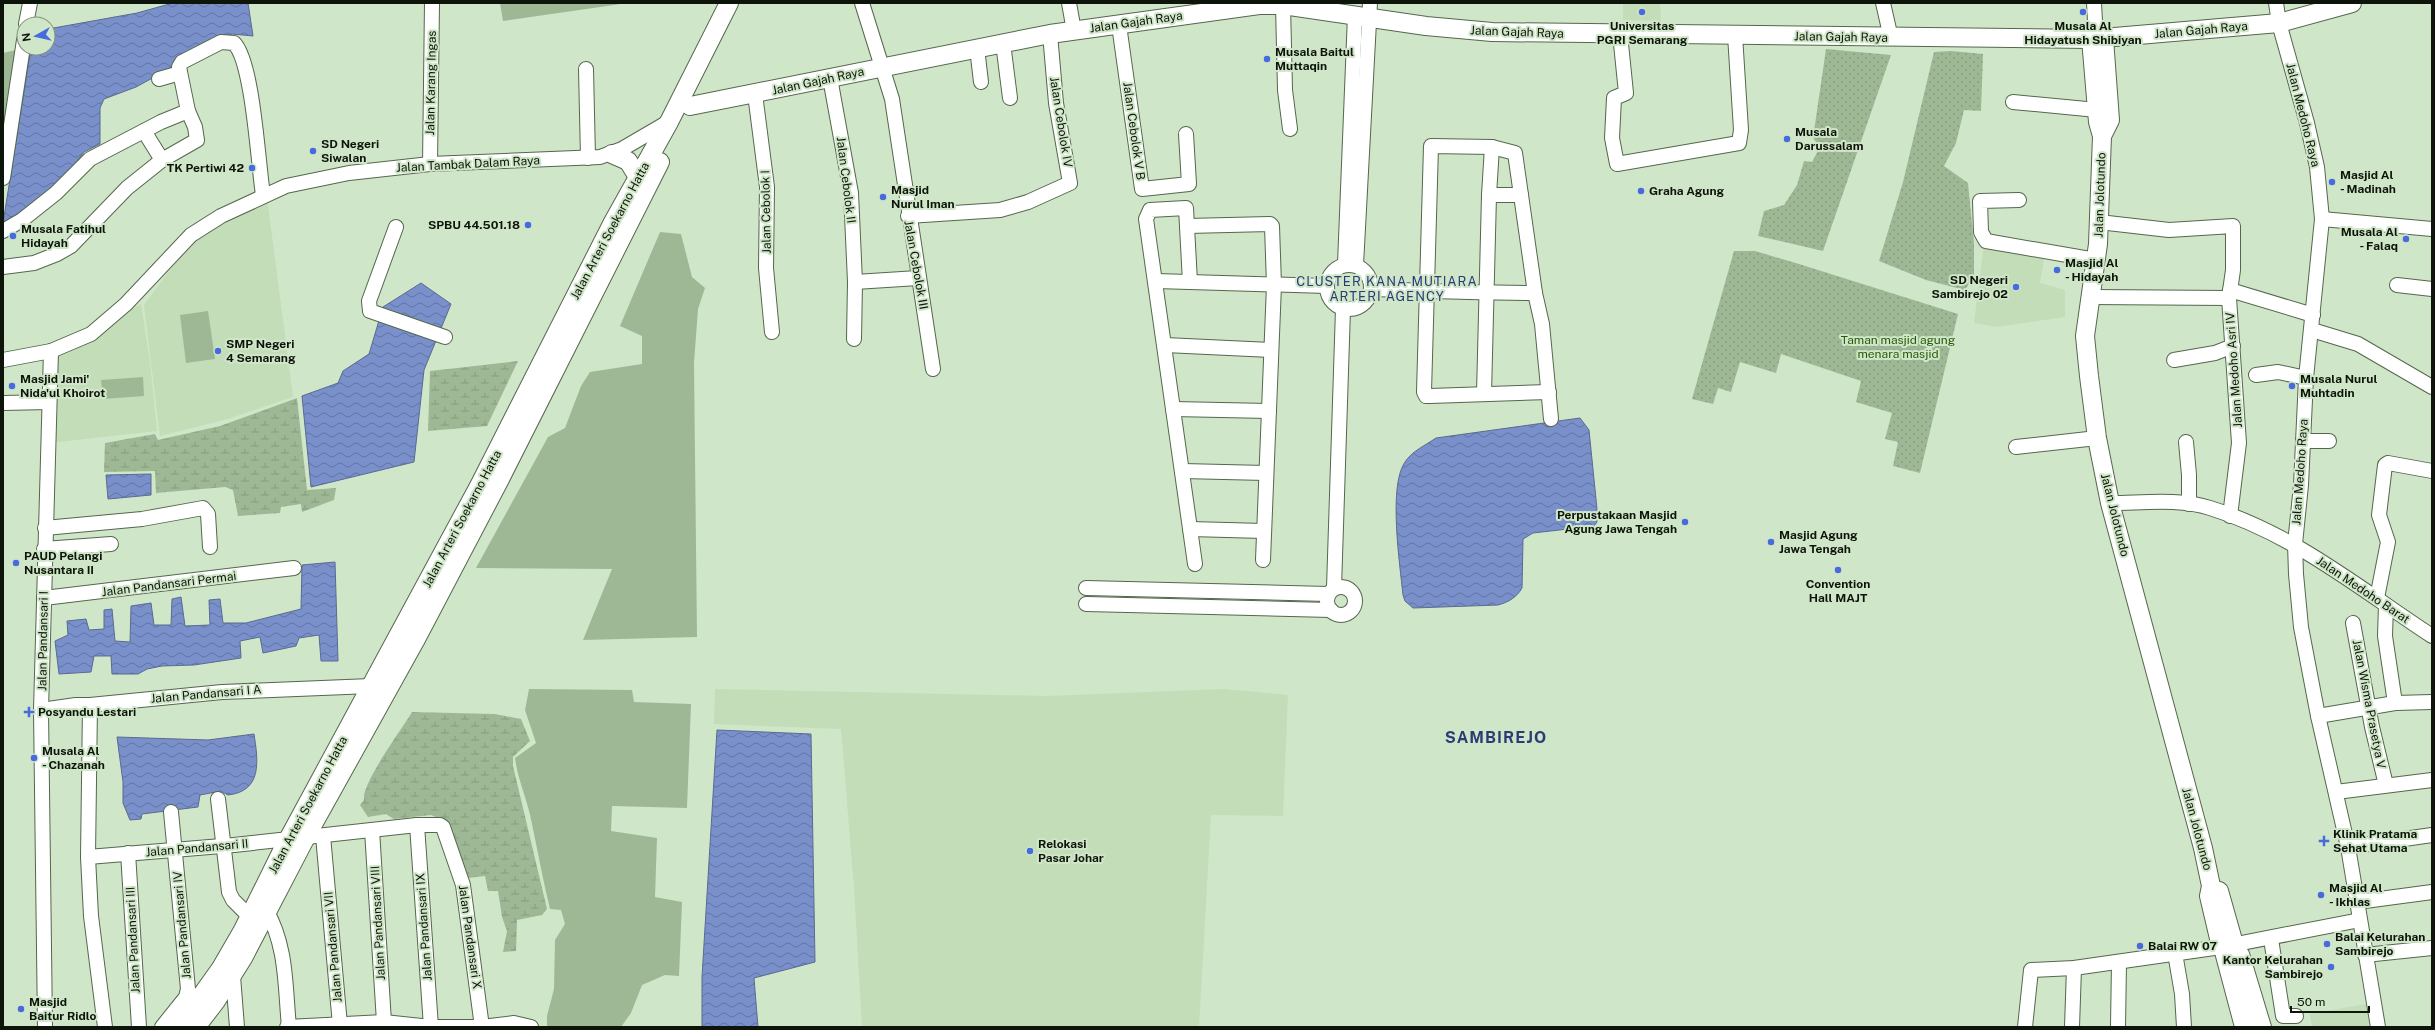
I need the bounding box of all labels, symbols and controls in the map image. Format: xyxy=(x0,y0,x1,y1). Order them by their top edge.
marker: Universitas PGRI Semarang xyxy=(1637,7,1647,17)
marker: Musala Al Hidayatush Shibiyan xyxy=(2078,7,2088,17)
street label: Jalan Gajah Raya xyxy=(1089,9,1183,35)
north arrow xyxy=(16,16,56,56)
place label: Universitas PGRI Semarang xyxy=(1597,19,1688,47)
place label: Musala Al Hidayatush Shibiyan xyxy=(2024,19,2142,47)
street label: Jalan Gajah Raya xyxy=(2154,19,2248,41)
street label: Jalan Gajah Raya xyxy=(1470,23,1564,41)
street label: Jalan Gajah Raya xyxy=(1794,29,1888,45)
street label: Jalan Karang Ingas xyxy=(423,31,439,135)
text: N xyxy=(20,32,33,42)
place label: Musala Baitul Muttaqin xyxy=(1275,45,1354,73)
marker: Musala Baitul Muttaqin xyxy=(1262,54,1272,64)
street label: Jalan Medoho Raya xyxy=(2283,62,2323,168)
street label: Jalan Gajah Raya xyxy=(771,64,865,98)
street label: Jalan Cebolok IV xyxy=(1047,76,1075,168)
street label: Jalan Cebolok V B xyxy=(1120,81,1148,181)
place label: Musala Darussalam xyxy=(1795,125,1864,153)
marker: Musala Darussalam xyxy=(1782,134,1792,144)
street label: Jalan Cebolok II xyxy=(834,136,858,224)
place label: SD Negeri Siwalan xyxy=(321,137,379,165)
marker: SD Negeri Siwalan xyxy=(308,146,318,156)
street label: Jalan Jolotundo xyxy=(2092,152,2108,238)
street label: Jalan Tambak Dalam Raya xyxy=(396,153,540,175)
street label: Jalan Arteri Soekarno Hatta xyxy=(568,160,652,302)
place label: TK Pertiwi 42 xyxy=(167,161,244,175)
marker: TK Pertiwi 42 xyxy=(247,163,257,173)
place label: Masjid Al - Madinah xyxy=(2340,168,2396,196)
street label: Jalan Cebolok I xyxy=(758,170,774,254)
marker: Masjid Al - Madinah xyxy=(2327,177,2337,187)
place label: Masjid Nurul Iman xyxy=(891,183,955,211)
place label: Graha Agung xyxy=(1649,184,1725,198)
marker: Graha Agung xyxy=(1636,186,1646,196)
marker: Masjid Nurul Iman xyxy=(878,192,888,202)
place label: SPBU 44.501.18 xyxy=(428,218,520,232)
street label: Jalan Cebolok III xyxy=(901,219,931,311)
marker: SPBU 44.501.18 xyxy=(523,220,533,230)
place label: Musala Fatihul Hidayah xyxy=(21,222,106,250)
place label: Musala Al - Falaq xyxy=(2341,225,2398,253)
marker: Musala Fatihul Hidayah xyxy=(8,231,18,241)
marker: Musala Al - Falaq xyxy=(2401,234,2411,244)
place label: Masjid Al - Hidayah xyxy=(2065,256,2118,284)
marker: Masjid Al - Hidayah xyxy=(2052,265,2062,275)
place label: SD Negeri Sambirejo 02 xyxy=(1931,273,2008,301)
district label: CLUSTER KANA MUTIARA ARTERI AGENCY xyxy=(1296,274,1478,304)
marker: SD Negeri Sambirejo 02 xyxy=(2011,282,2021,292)
street label: Jalan Medoho Asri IV xyxy=(2223,312,2245,428)
park label: Taman masjid agung menara masjid xyxy=(1841,333,1955,361)
place label: SMP Negeri 4 Semarang xyxy=(226,337,296,365)
marker: SMP Negeri 4 Semarang xyxy=(213,346,223,356)
place label: Masjid Jami' Nida'ul Khoirot xyxy=(20,372,105,400)
place label: Musala Nurul Muhtadin xyxy=(2300,372,2377,400)
marker: Masjid Jami' Nida'ul Khoirot xyxy=(7,381,17,391)
marker: Musala Nurul Muhtadin xyxy=(2287,381,2297,391)
street label: Jalan Medoho Raya xyxy=(2289,418,2311,526)
street label: Jalan Arteri Soekarno Hatta xyxy=(420,448,504,590)
street label: Jalan Jolotundo xyxy=(2098,472,2132,558)
place label: Perpustakaan Masjid Agung Jawa Tengah xyxy=(1557,508,1677,536)
marker: Perpustakaan Masjid Agung Jawa Tengah xyxy=(1680,517,1690,527)
place label: Masjid Agung Jawa Tengah xyxy=(1779,528,1858,556)
marker: Masjid Agung Jawa Tengah xyxy=(1766,537,1776,547)
place label: PAUD Pelangi Nusantara II xyxy=(24,549,102,577)
street label: Jalan Medoho Barat xyxy=(2314,554,2413,627)
marker: PAUD Pelangi Nusantara II xyxy=(11,558,21,568)
marker: Convention Hall MAJT xyxy=(1833,565,1843,575)
street label: Jalan Pandansari Permai xyxy=(101,569,237,599)
place label: Convention Hall MAJT xyxy=(1806,577,1870,605)
street label: Jalan Pandansari I xyxy=(35,591,51,691)
street label: Jalan Wisma Prasetya V xyxy=(2350,638,2388,770)
street label: Jalan Pandansari I A xyxy=(150,682,262,706)
place label: Posyandu Lestari xyxy=(38,705,136,719)
marker: Posyandu Lestari xyxy=(23,706,35,718)
district label: SAMBIREJO xyxy=(1445,728,1547,747)
street label: Jalan Arteri Soekarno Hatta xyxy=(266,734,350,876)
place label: Musala Al - Chazanah xyxy=(42,744,105,772)
marker: Musala Al - Chazanah xyxy=(29,753,39,763)
street label: Jalan Jolotundo xyxy=(2179,786,2215,872)
place label: Klinik Pratama Sehat Utama xyxy=(2333,827,2417,855)
marker: Klinik Pratama Sehat Utama xyxy=(2318,835,2330,847)
street label: Jalan Pandansari II xyxy=(145,837,249,859)
place label: Relokasi Pasar Johar xyxy=(1038,837,1104,865)
marker: Relokasi Pasar Johar xyxy=(1025,846,1035,856)
street label: Jalan Pandansari VIII xyxy=(368,866,388,980)
street label: Jalan Pandansari IV xyxy=(170,871,194,979)
street label: Jalan Pandansari IX xyxy=(413,873,435,981)
place label: Masjid Al - Ikhlas xyxy=(2329,881,2382,909)
street label: Jalan Pandansari X xyxy=(456,884,484,990)
street label: Jalan Pandansari III xyxy=(123,886,143,994)
marker: Masjid Al - Ikhlas xyxy=(2316,890,2326,900)
street label: Jalan Pandansari VII xyxy=(321,891,345,1003)
place label: Balai Kelurahan Sambirejo xyxy=(2335,930,2425,958)
place label: Balai RW 07 xyxy=(2148,939,2217,953)
marker: Balai Kelurahan Sambirejo xyxy=(2322,939,2332,949)
marker: Balai RW 07 xyxy=(2135,941,2145,951)
place label: Kantor Kelurahan Sambirejo xyxy=(2223,953,2323,981)
marker: Kantor Kelurahan Sambirejo xyxy=(2326,962,2336,972)
scale bar xyxy=(2291,988,2369,1014)
place label: Masjid Baitur Ridlo xyxy=(29,995,96,1023)
text: 50 m xyxy=(2297,995,2325,1009)
marker: Masjid Baitur Ridlo xyxy=(16,1004,26,1014)

